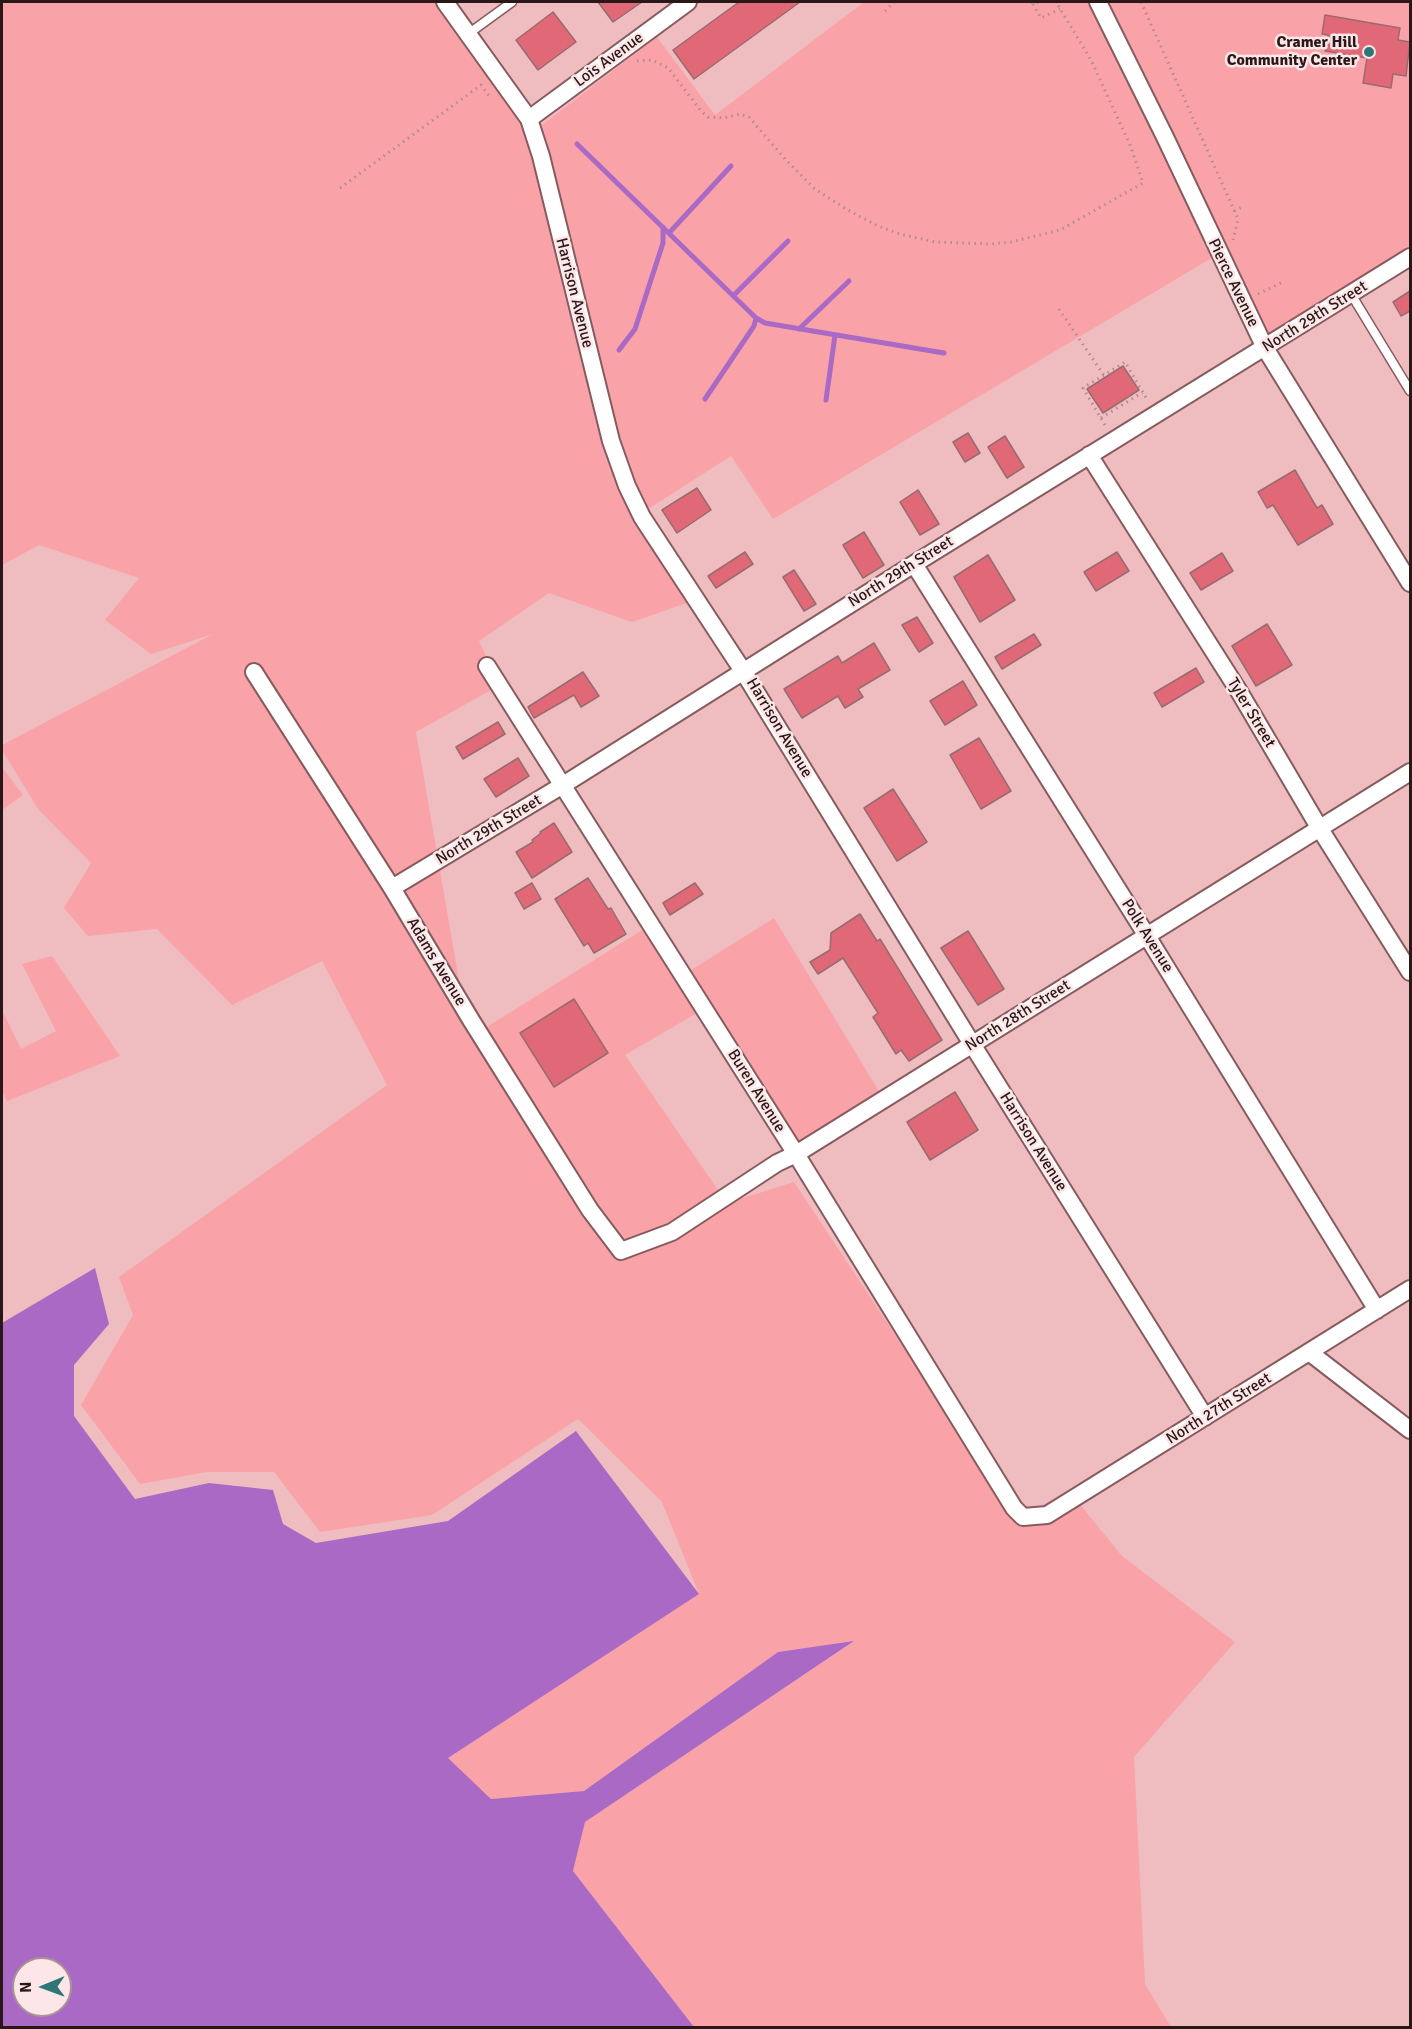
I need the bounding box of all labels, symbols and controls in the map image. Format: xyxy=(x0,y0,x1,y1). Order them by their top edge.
street label: Lois Avenue xyxy=(571,28,647,92)
place label: Cramer Hill Community Center xyxy=(1227,33,1357,71)
marker: Cramer Hill Community Center xyxy=(1362,45,1376,59)
street label: Harrison Avenue xyxy=(551,236,597,350)
street label: Pierce Avenue xyxy=(1203,236,1263,330)
street label: North 29th Street xyxy=(1259,277,1371,357)
street label: North 29th Street xyxy=(845,532,957,612)
street label: Harrison Avenue xyxy=(742,675,816,781)
street label: Tyler Street xyxy=(1223,675,1279,751)
street label: North 29th Street xyxy=(433,791,545,869)
street label: Polk Avenue xyxy=(1117,896,1177,976)
street label: Adams Avenue xyxy=(402,914,470,1010)
street label: North 28th Street xyxy=(962,976,1074,1056)
street label: Buren Avenue xyxy=(723,1046,789,1136)
street label: Harrison Avenue xyxy=(995,1089,1071,1195)
street label: North 27th Street xyxy=(1163,1369,1275,1449)
north arrow xyxy=(12,1957,72,2017)
text: N xyxy=(16,1982,36,1993)

